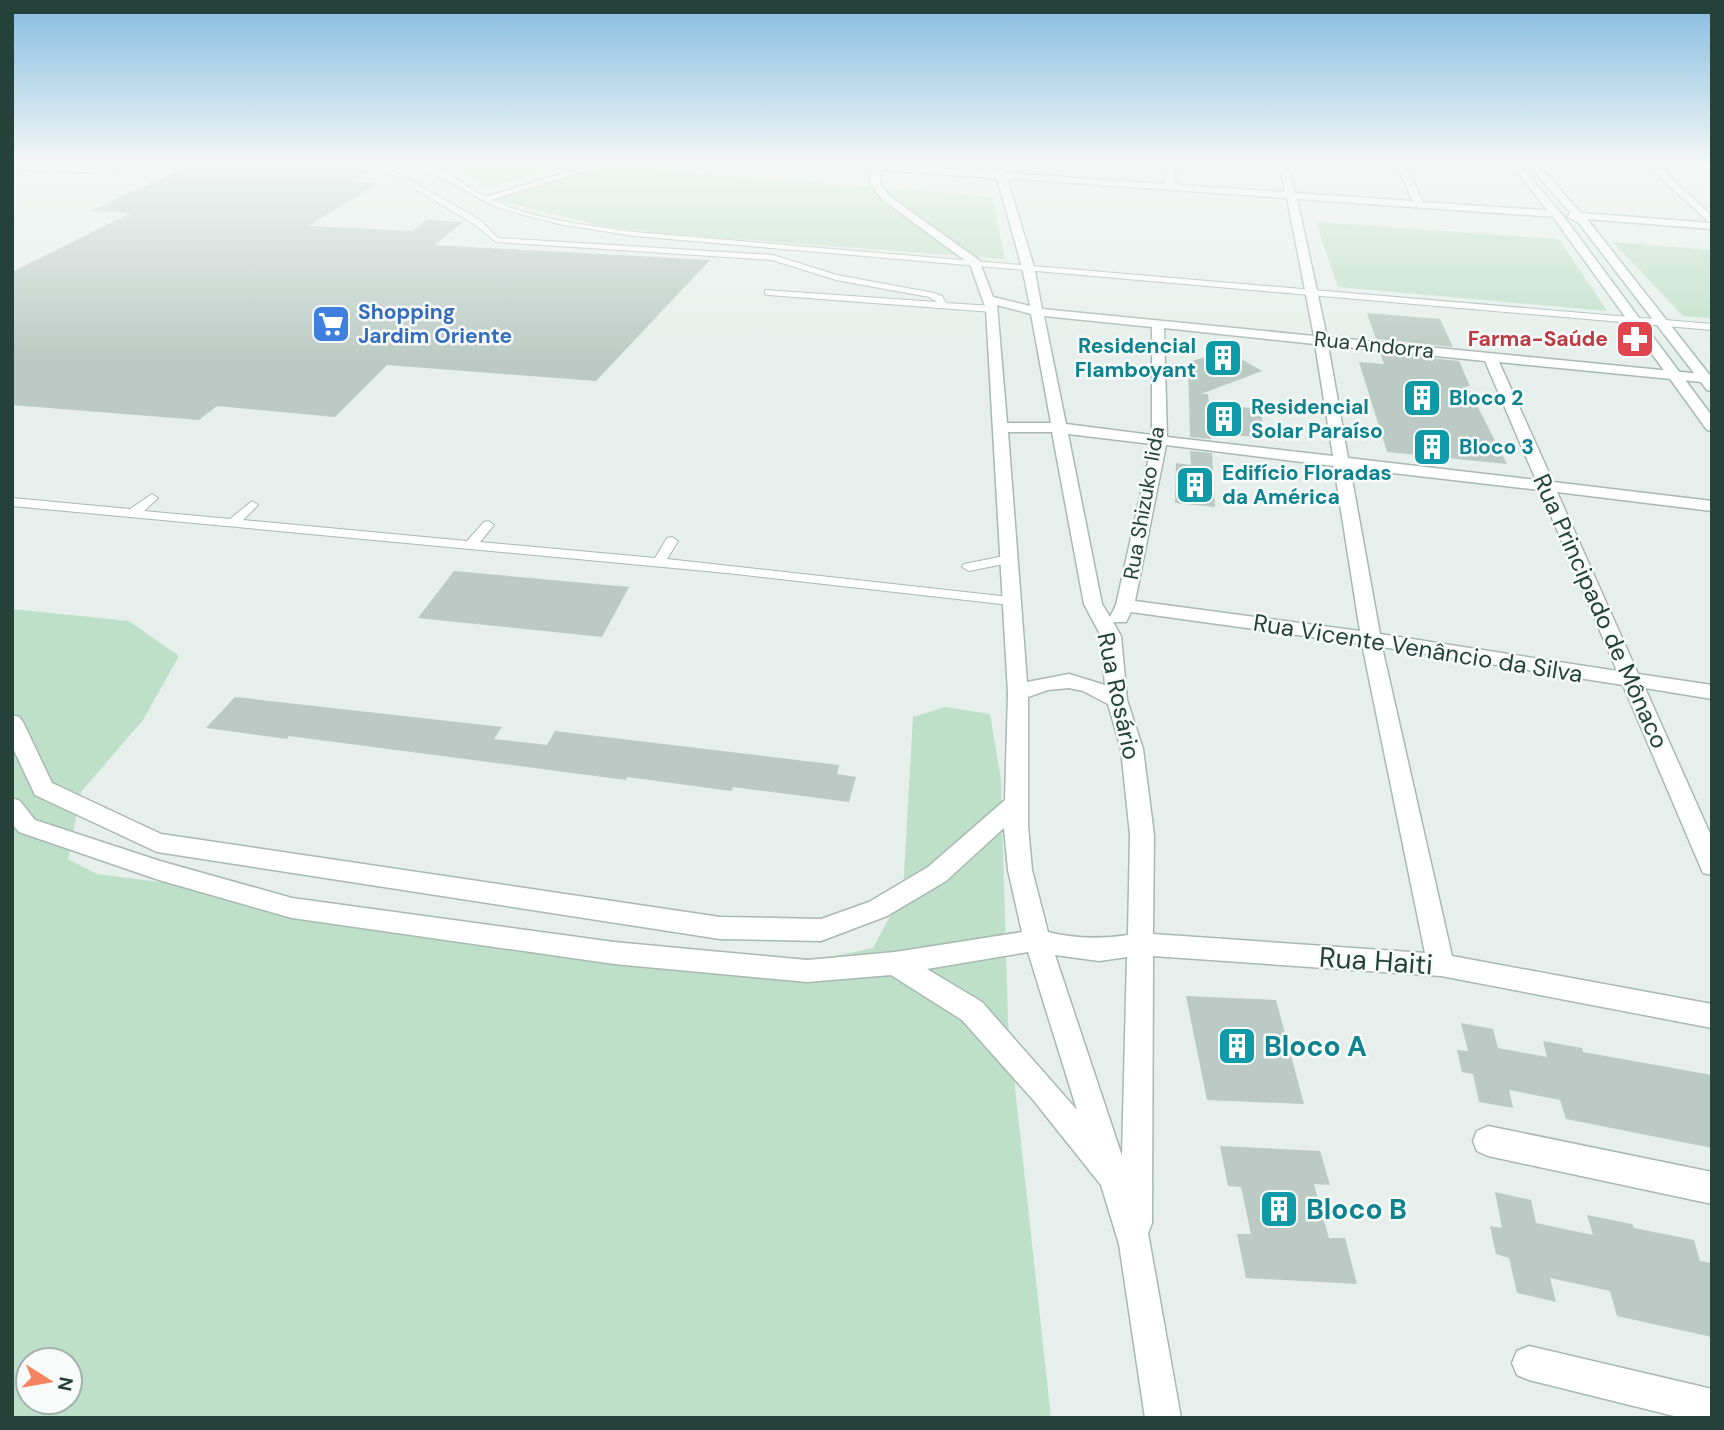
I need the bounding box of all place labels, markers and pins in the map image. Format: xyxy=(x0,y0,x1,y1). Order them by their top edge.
place label: Shopping Jardim Oriente xyxy=(358,298,512,350)
supermarket icon: Shopping Jardim Oriente xyxy=(310,303,352,345)
pharmacy icon: Farma-Saúde xyxy=(1614,318,1656,360)
place label: Farma-Saúde xyxy=(1468,325,1608,353)
place label: Residencial Flamboyant xyxy=(1075,332,1196,384)
building icon: Residencial Flamboyant xyxy=(1202,337,1244,379)
building icon: Bloco 2 xyxy=(1401,377,1443,419)
place label: Bloco 2 xyxy=(1449,384,1523,412)
place label: Residencial Solar Paraíso xyxy=(1251,393,1383,445)
building icon: Residencial Solar Paraíso xyxy=(1203,398,1245,440)
building icon: Bloco 3 xyxy=(1411,426,1453,468)
place label: Bloco 3 xyxy=(1459,433,1534,461)
place label: Edifício Floradas da América xyxy=(1222,459,1392,511)
building icon: Edifício Floradas da América xyxy=(1174,464,1216,506)
building icon: Bloco A xyxy=(1216,1025,1258,1067)
place label: Bloco A xyxy=(1264,1028,1367,1065)
building icon: Bloco B xyxy=(1258,1188,1300,1230)
place label: Bloco B xyxy=(1306,1191,1407,1228)

